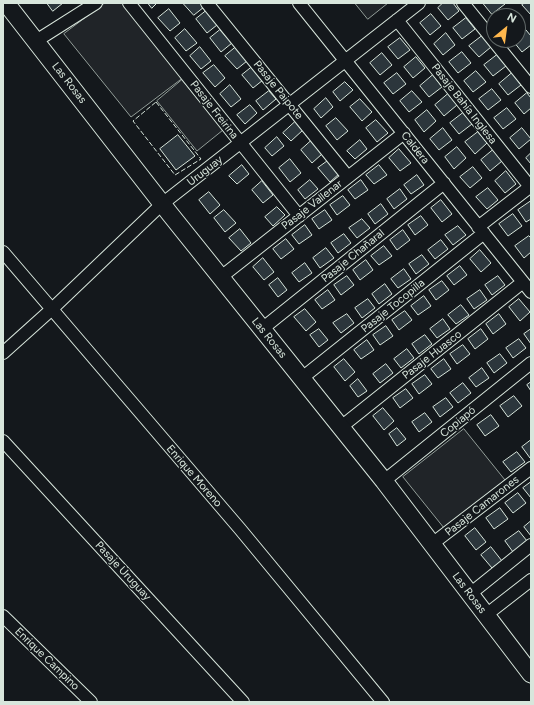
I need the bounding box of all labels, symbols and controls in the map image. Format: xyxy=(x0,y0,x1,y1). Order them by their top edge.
north arrow xyxy=(486,8,526,48)
text: N xyxy=(505,10,518,26)
street label: Pasaje Paipote xyxy=(250,58,306,122)
street label: Las Rosas xyxy=(49,60,89,106)
street label: Pasaje Bahía Inglesa xyxy=(429,61,499,147)
street label: Pasaje Freirina xyxy=(187,78,241,142)
street label: Caldera xyxy=(398,129,432,167)
street label: Uruguay xyxy=(185,153,225,189)
street label: Pasaje Vallenar xyxy=(279,177,345,233)
street label: Pasaje Chañaral xyxy=(319,226,387,286)
street label: Pasaje Tocopilla xyxy=(359,276,427,336)
street label: Las Rosas xyxy=(249,315,289,361)
street label: Pasaje Huasco xyxy=(400,328,464,382)
street label: Copiapó xyxy=(438,404,478,440)
street label: Enrique Moreno xyxy=(163,442,225,510)
street label: Pasaje Camarones xyxy=(442,473,522,539)
street label: Pasaje Uruguay xyxy=(92,539,154,603)
street label: Las Rosas xyxy=(449,570,489,616)
street label: Enrique Campino xyxy=(12,625,82,693)

